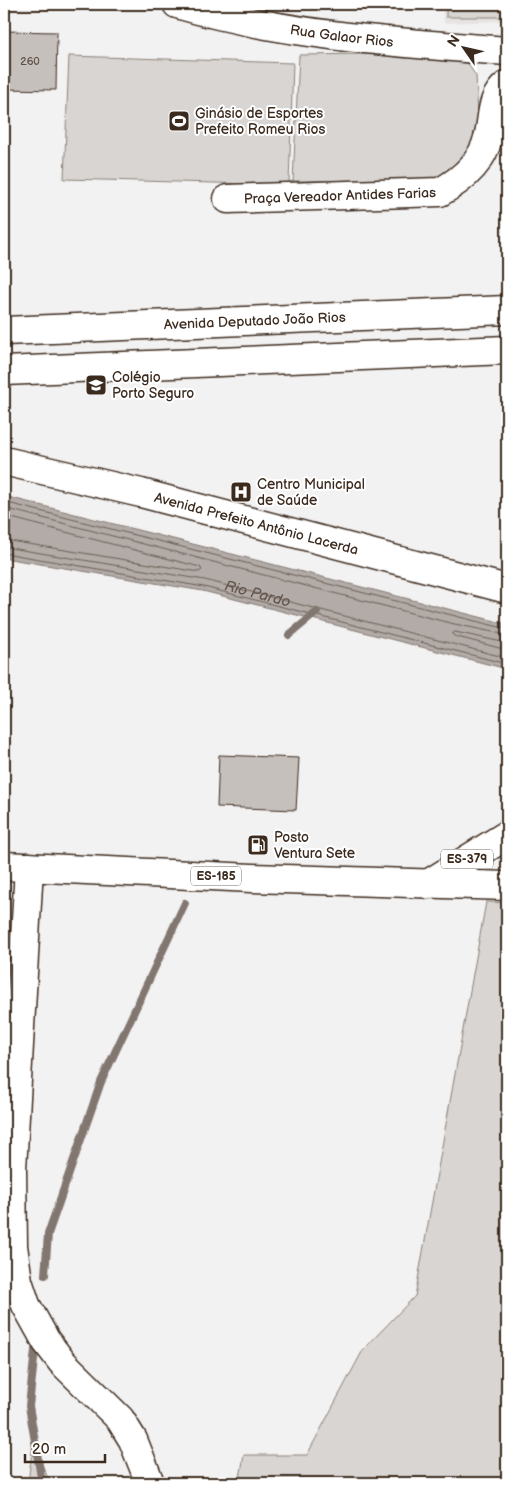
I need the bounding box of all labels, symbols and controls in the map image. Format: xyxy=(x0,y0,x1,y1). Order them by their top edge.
street label: Rua Galaor Rios xyxy=(289,21,394,51)
north arrow xyxy=(438,22,488,72)
text: N xyxy=(444,32,464,50)
house number: 260 xyxy=(20,55,40,68)
place label: Ginásio de Esportes Prefeito Romeu Rios xyxy=(195,105,325,138)
sports icon: Ginásio de Esportes Prefeito Romeu Rios xyxy=(167,109,191,133)
street label: Praça Vereador Antides Farias xyxy=(244,184,436,207)
street label: Avenida Deputado João Rios xyxy=(164,309,346,333)
place label: Colégio Porto Seguro xyxy=(112,369,194,402)
school or university icon: Colégio Porto Seguro xyxy=(84,373,108,397)
place label: Centro Municipal de Saúde xyxy=(257,476,365,509)
hospital icon: Centro Municipal de Saúde xyxy=(229,480,253,504)
street label: Avenida Prefeito Antônio Lacerda xyxy=(152,489,360,559)
water label: Rio Pardo xyxy=(222,576,293,612)
place label: Posto Ventura Sete xyxy=(274,829,355,862)
fuel station icon: Posto Ventura Sete xyxy=(246,833,270,857)
road number: ES-379 xyxy=(441,850,493,869)
road number: ES-185 xyxy=(191,866,241,886)
scale bar xyxy=(25,1432,105,1464)
text: 20 m xyxy=(32,1440,66,1459)

